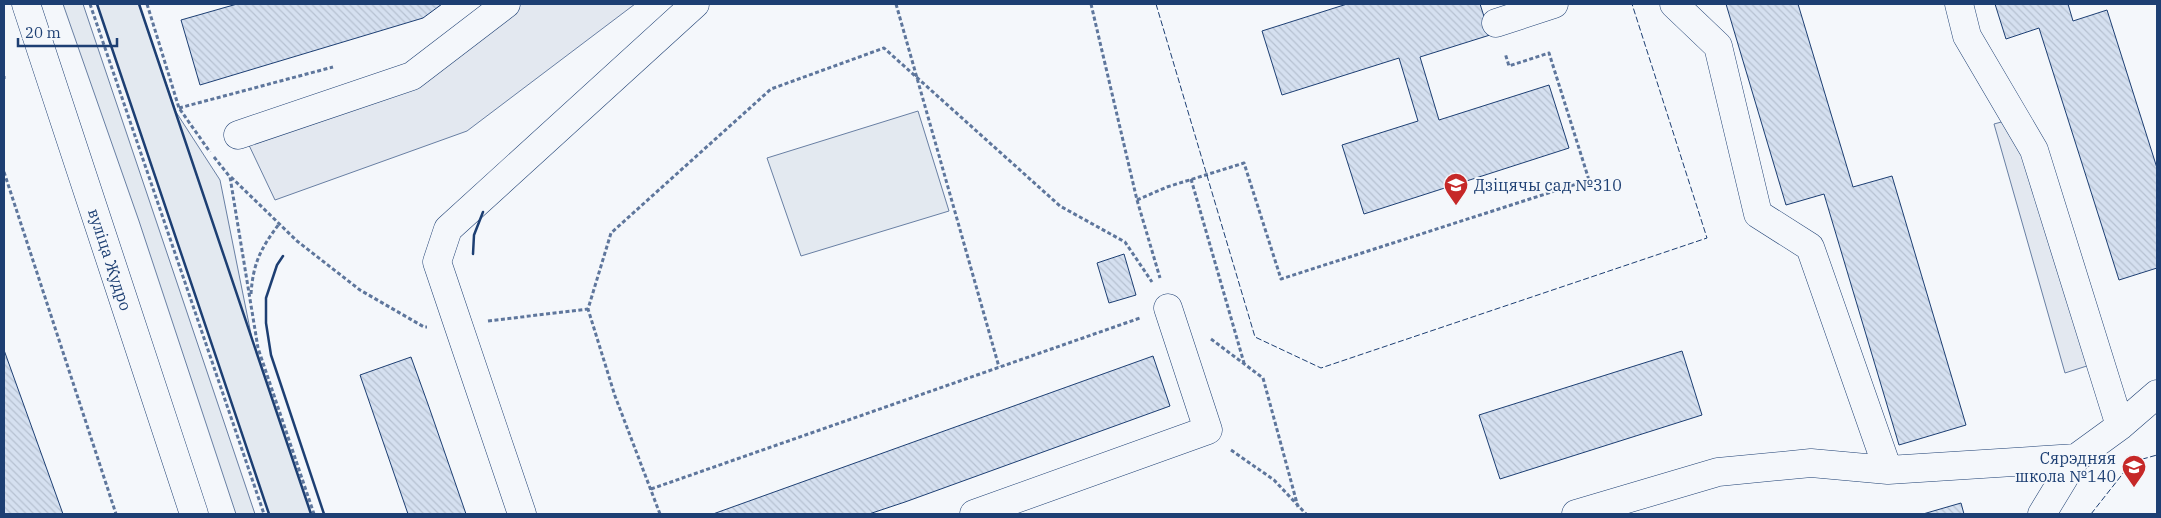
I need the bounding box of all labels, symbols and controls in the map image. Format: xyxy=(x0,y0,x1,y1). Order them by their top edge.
scale bar xyxy=(18,15,116,47)
text: 20 m xyxy=(25,23,61,42)
school or university icon: Дзіцячы сад №310 xyxy=(1443,172,1469,206)
place label: Дзіцячы сад №310 xyxy=(1474,175,1622,195)
street label: вуліца Жудро xyxy=(84,206,136,313)
place label: Сярэдняя школа №140 xyxy=(2015,448,2116,486)
school or university icon: Сярэдняя школа №140 xyxy=(2121,454,2147,488)

